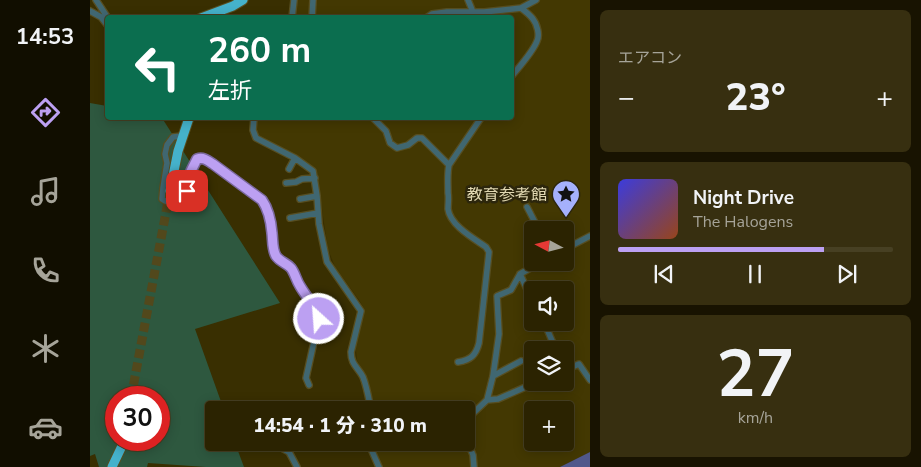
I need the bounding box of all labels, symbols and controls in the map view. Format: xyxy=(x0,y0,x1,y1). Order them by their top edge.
text: 14:53 xyxy=(16,22,74,52)
text: 260 m xyxy=(208,27,311,74)
icon: left xyxy=(125,35,190,100)
text: エアコン xyxy=(618,47,682,69)
text: 23° xyxy=(725,72,786,123)
text: 左折 xyxy=(208,76,252,106)
text: − xyxy=(618,79,635,117)
text: + xyxy=(876,79,893,117)
icon: directions xyxy=(28,95,63,130)
pin xyxy=(166,170,208,212)
icon: music xyxy=(28,174,63,209)
icon: arrive xyxy=(173,177,201,205)
place icon: 教育参考館 xyxy=(551,179,581,218)
place label: 教育参考館 xyxy=(467,184,547,206)
text: Night Drive xyxy=(693,185,794,211)
text: The Halogens xyxy=(693,211,793,233)
north arrow xyxy=(524,221,574,271)
map controls xyxy=(524,221,574,451)
icon: phone xyxy=(28,253,63,288)
icon: previous xyxy=(650,260,678,288)
icon: pause xyxy=(741,260,769,288)
icon: next xyxy=(833,260,861,288)
button: sound xyxy=(524,281,574,331)
position arrow xyxy=(292,292,344,344)
text: 27 xyxy=(716,330,795,419)
icon: climate xyxy=(28,331,63,366)
button: layers xyxy=(524,341,574,391)
speed limit sign: 30 xyxy=(105,386,170,451)
button: + xyxy=(524,401,574,451)
text: km/h xyxy=(738,407,773,429)
icon: car xyxy=(28,410,63,445)
text: 14:54 · 1 分 · 310 m xyxy=(253,413,427,439)

